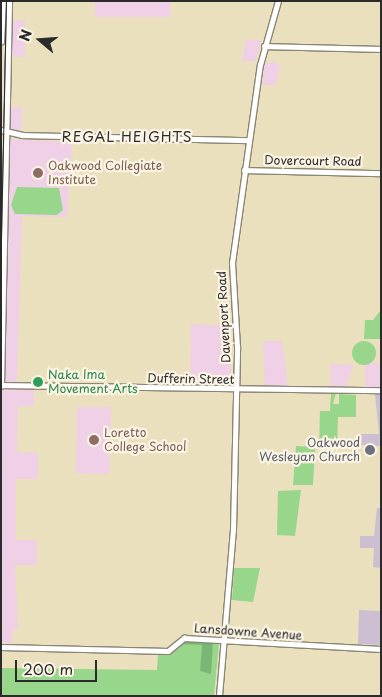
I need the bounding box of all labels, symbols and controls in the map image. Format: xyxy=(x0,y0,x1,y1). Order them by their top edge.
north arrow xyxy=(15,15,65,65)
text: N xyxy=(14,27,37,44)
district label: REGAL HEIGHTS xyxy=(61,129,193,145)
street label: Dovercourt Road xyxy=(264,153,362,169)
place label: Oakwood Collegiate Institute xyxy=(48,159,162,187)
marker: Oakwood Collegiate Institute xyxy=(32,167,44,179)
street label: Davenport Road xyxy=(214,270,234,364)
place label: Naka Ima Movement Arts xyxy=(48,368,137,396)
street label: Dufferin Street xyxy=(147,371,235,387)
marker: Naka Ima Movement Arts xyxy=(32,376,44,388)
place label: Loretto College School xyxy=(104,426,187,454)
marker: Loretto College School xyxy=(88,434,100,446)
place label: Oakwood Wesleyan Church xyxy=(260,436,360,464)
marker: Oakwood Wesleyan Church xyxy=(364,444,376,456)
street label: Lansdowne Avenue xyxy=(194,621,302,643)
scale bar xyxy=(18,650,100,682)
text: 200 m xyxy=(23,657,73,680)

